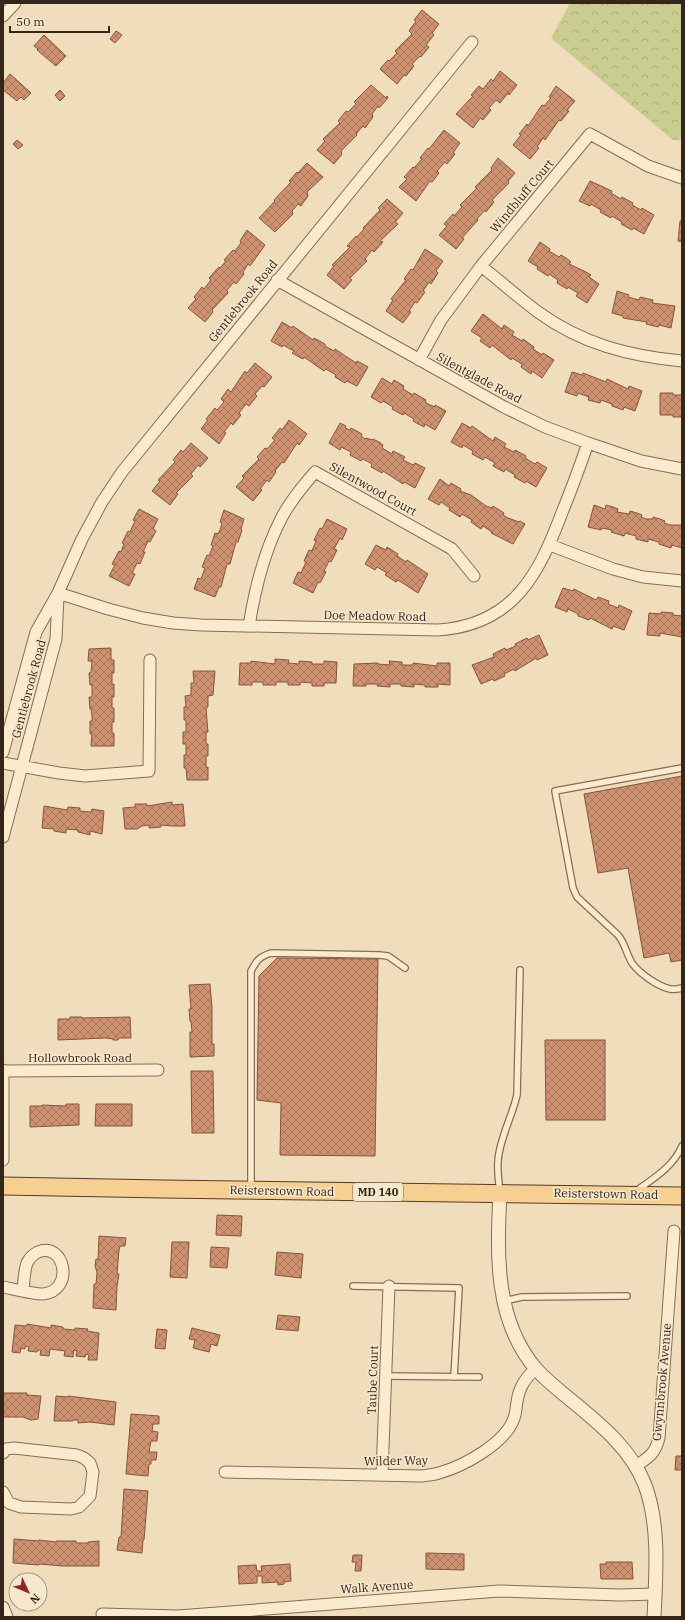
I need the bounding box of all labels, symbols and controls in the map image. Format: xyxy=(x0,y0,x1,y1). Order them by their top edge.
scale bar xyxy=(10,8,109,34)
text: 50 m xyxy=(16,14,45,29)
street label: Windbluff Court xyxy=(487,156,557,235)
street label: Gentlebrook Road xyxy=(205,256,280,345)
street label: Silentglade Road xyxy=(434,349,524,406)
street label: Silentwood Court xyxy=(327,458,419,519)
street label: Doe Meadow Road xyxy=(323,607,427,624)
street label: Gentlebrook Road xyxy=(8,638,49,740)
street label: Hollowbrook Road xyxy=(28,1050,132,1065)
street label: Reisterstown Road xyxy=(229,1182,335,1199)
road number: MD 140 xyxy=(353,1183,403,1201)
street label: Reisterstown Road xyxy=(553,1185,659,1202)
street label: Gwynnbrook Avenue xyxy=(649,1322,674,1441)
street label: Taube Court xyxy=(364,1345,381,1415)
street label: Wilder Way xyxy=(364,1452,429,1469)
north arrow xyxy=(8,1572,48,1612)
street label: Walk Avenue xyxy=(340,1576,414,1597)
text: N xyxy=(27,1591,43,1607)

